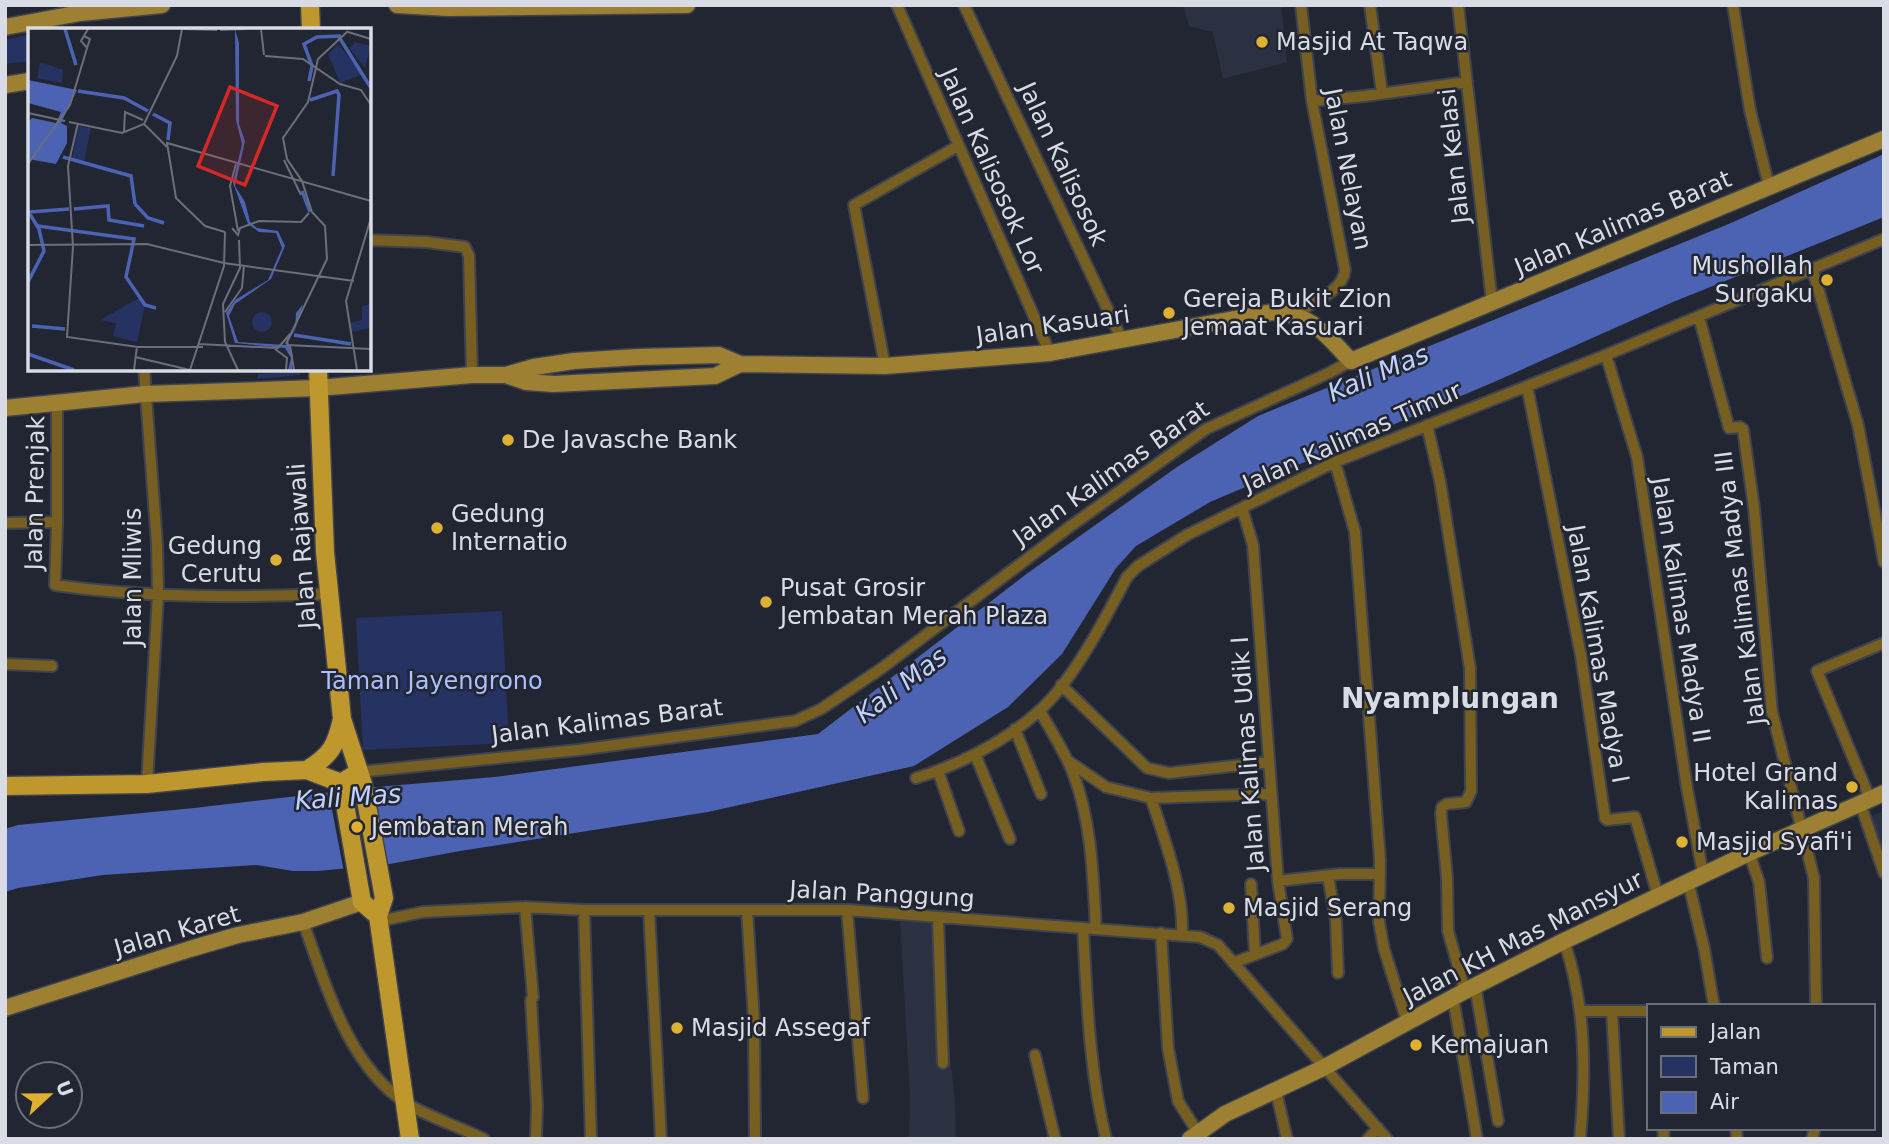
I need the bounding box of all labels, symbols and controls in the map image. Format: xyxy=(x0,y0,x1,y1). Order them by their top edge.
inset map xyxy=(28,28,371,371)
place label: Masjid At Taqwa xyxy=(1276,28,1468,56)
marker: Masjid At Taqwa xyxy=(1254,34,1270,50)
street label: Jalan Kalisosok Lor xyxy=(933,62,1050,279)
street label: Jalan Kalisosok xyxy=(1012,76,1113,251)
street label: Jalan Nelayan xyxy=(1318,84,1377,252)
street label: Jalan Kelasi xyxy=(1433,87,1475,227)
street label: Jalan Kalimas Barat xyxy=(1509,165,1736,282)
place label: Mushollah Surgaku xyxy=(1691,252,1813,308)
marker: Mushollah Surgaku xyxy=(1819,272,1835,288)
place label: Gereja Bukit Zion Jemaat Kasuari xyxy=(1181,285,1392,341)
street label: Jalan Kasuari xyxy=(972,300,1132,350)
marker: Gereja Bukit Zion Jemaat Kasuari xyxy=(1161,305,1177,321)
water label: Kali Mas xyxy=(1323,338,1433,408)
street label: Jalan Kalimas Timur xyxy=(1236,376,1466,499)
street label: Jalan Kalimas Barat xyxy=(1006,395,1214,552)
street label: Jalan Prenjak xyxy=(20,415,50,573)
place label: De Javasche Bank xyxy=(522,426,737,454)
marker: De Javasche Bank xyxy=(500,432,516,448)
street label: Jalan Kalimas Madya III xyxy=(1709,449,1771,729)
street label: Jalan Rajawali xyxy=(282,462,322,632)
street label: Jalan Kalimas Madya II xyxy=(1646,473,1716,745)
place label: Gedung Internatio xyxy=(451,500,568,556)
street label: Jalan Mliwis xyxy=(119,508,147,648)
marker: Gedung Internatio xyxy=(429,520,445,536)
street label: Jalan Kalimas Madya I xyxy=(1561,521,1635,785)
place label: Gedung Cerutu xyxy=(168,532,262,588)
marker: Gedung Cerutu xyxy=(268,552,284,568)
place label: Pusat Grosir Jembatan Merah Plaza xyxy=(778,574,1048,630)
marker: Pusat Grosir Jembatan Merah Plaza xyxy=(758,594,774,610)
street label: Jalan Kalimas Udik I xyxy=(1226,635,1270,875)
water label: Kali Mas xyxy=(849,641,953,729)
park label: Taman Jayengrono xyxy=(320,667,543,695)
district label: Nyamplungan xyxy=(1341,682,1559,715)
street label: Jalan Kalimas Barat xyxy=(488,693,724,749)
place label: Hotel Grand Kalimas xyxy=(1693,759,1838,815)
water label: Kali Mas xyxy=(294,778,402,816)
marker: Hotel Grand Kalimas xyxy=(1844,779,1860,795)
place label: Jembatan Merah xyxy=(369,813,568,841)
marker: Jembatan Merah xyxy=(349,819,365,835)
place label: Masjid Syafi'i xyxy=(1696,828,1853,856)
marker: Masjid Syafi'i xyxy=(1674,834,1690,850)
street label: Jalan KH Mas Mansyur xyxy=(1397,865,1648,1012)
street label: Jalan Panggung xyxy=(787,875,975,913)
place label: Masjid Serang xyxy=(1243,894,1412,922)
street label: Jalan Karet xyxy=(109,900,243,963)
marker: Masjid Serang xyxy=(1221,900,1237,916)
legend xyxy=(1647,1004,1875,1130)
place label: Masjid Assegaf xyxy=(691,1014,870,1042)
marker: Masjid Assegaf xyxy=(669,1020,685,1036)
text: Jalan xyxy=(1708,1020,1761,1044)
place label: Kemajuan xyxy=(1430,1031,1549,1059)
marker: Kemajuan xyxy=(1408,1037,1424,1053)
text: Taman xyxy=(1709,1055,1779,1079)
north arrow xyxy=(14,1060,84,1130)
text: U xyxy=(52,1077,78,1100)
text: Air xyxy=(1710,1090,1739,1114)

